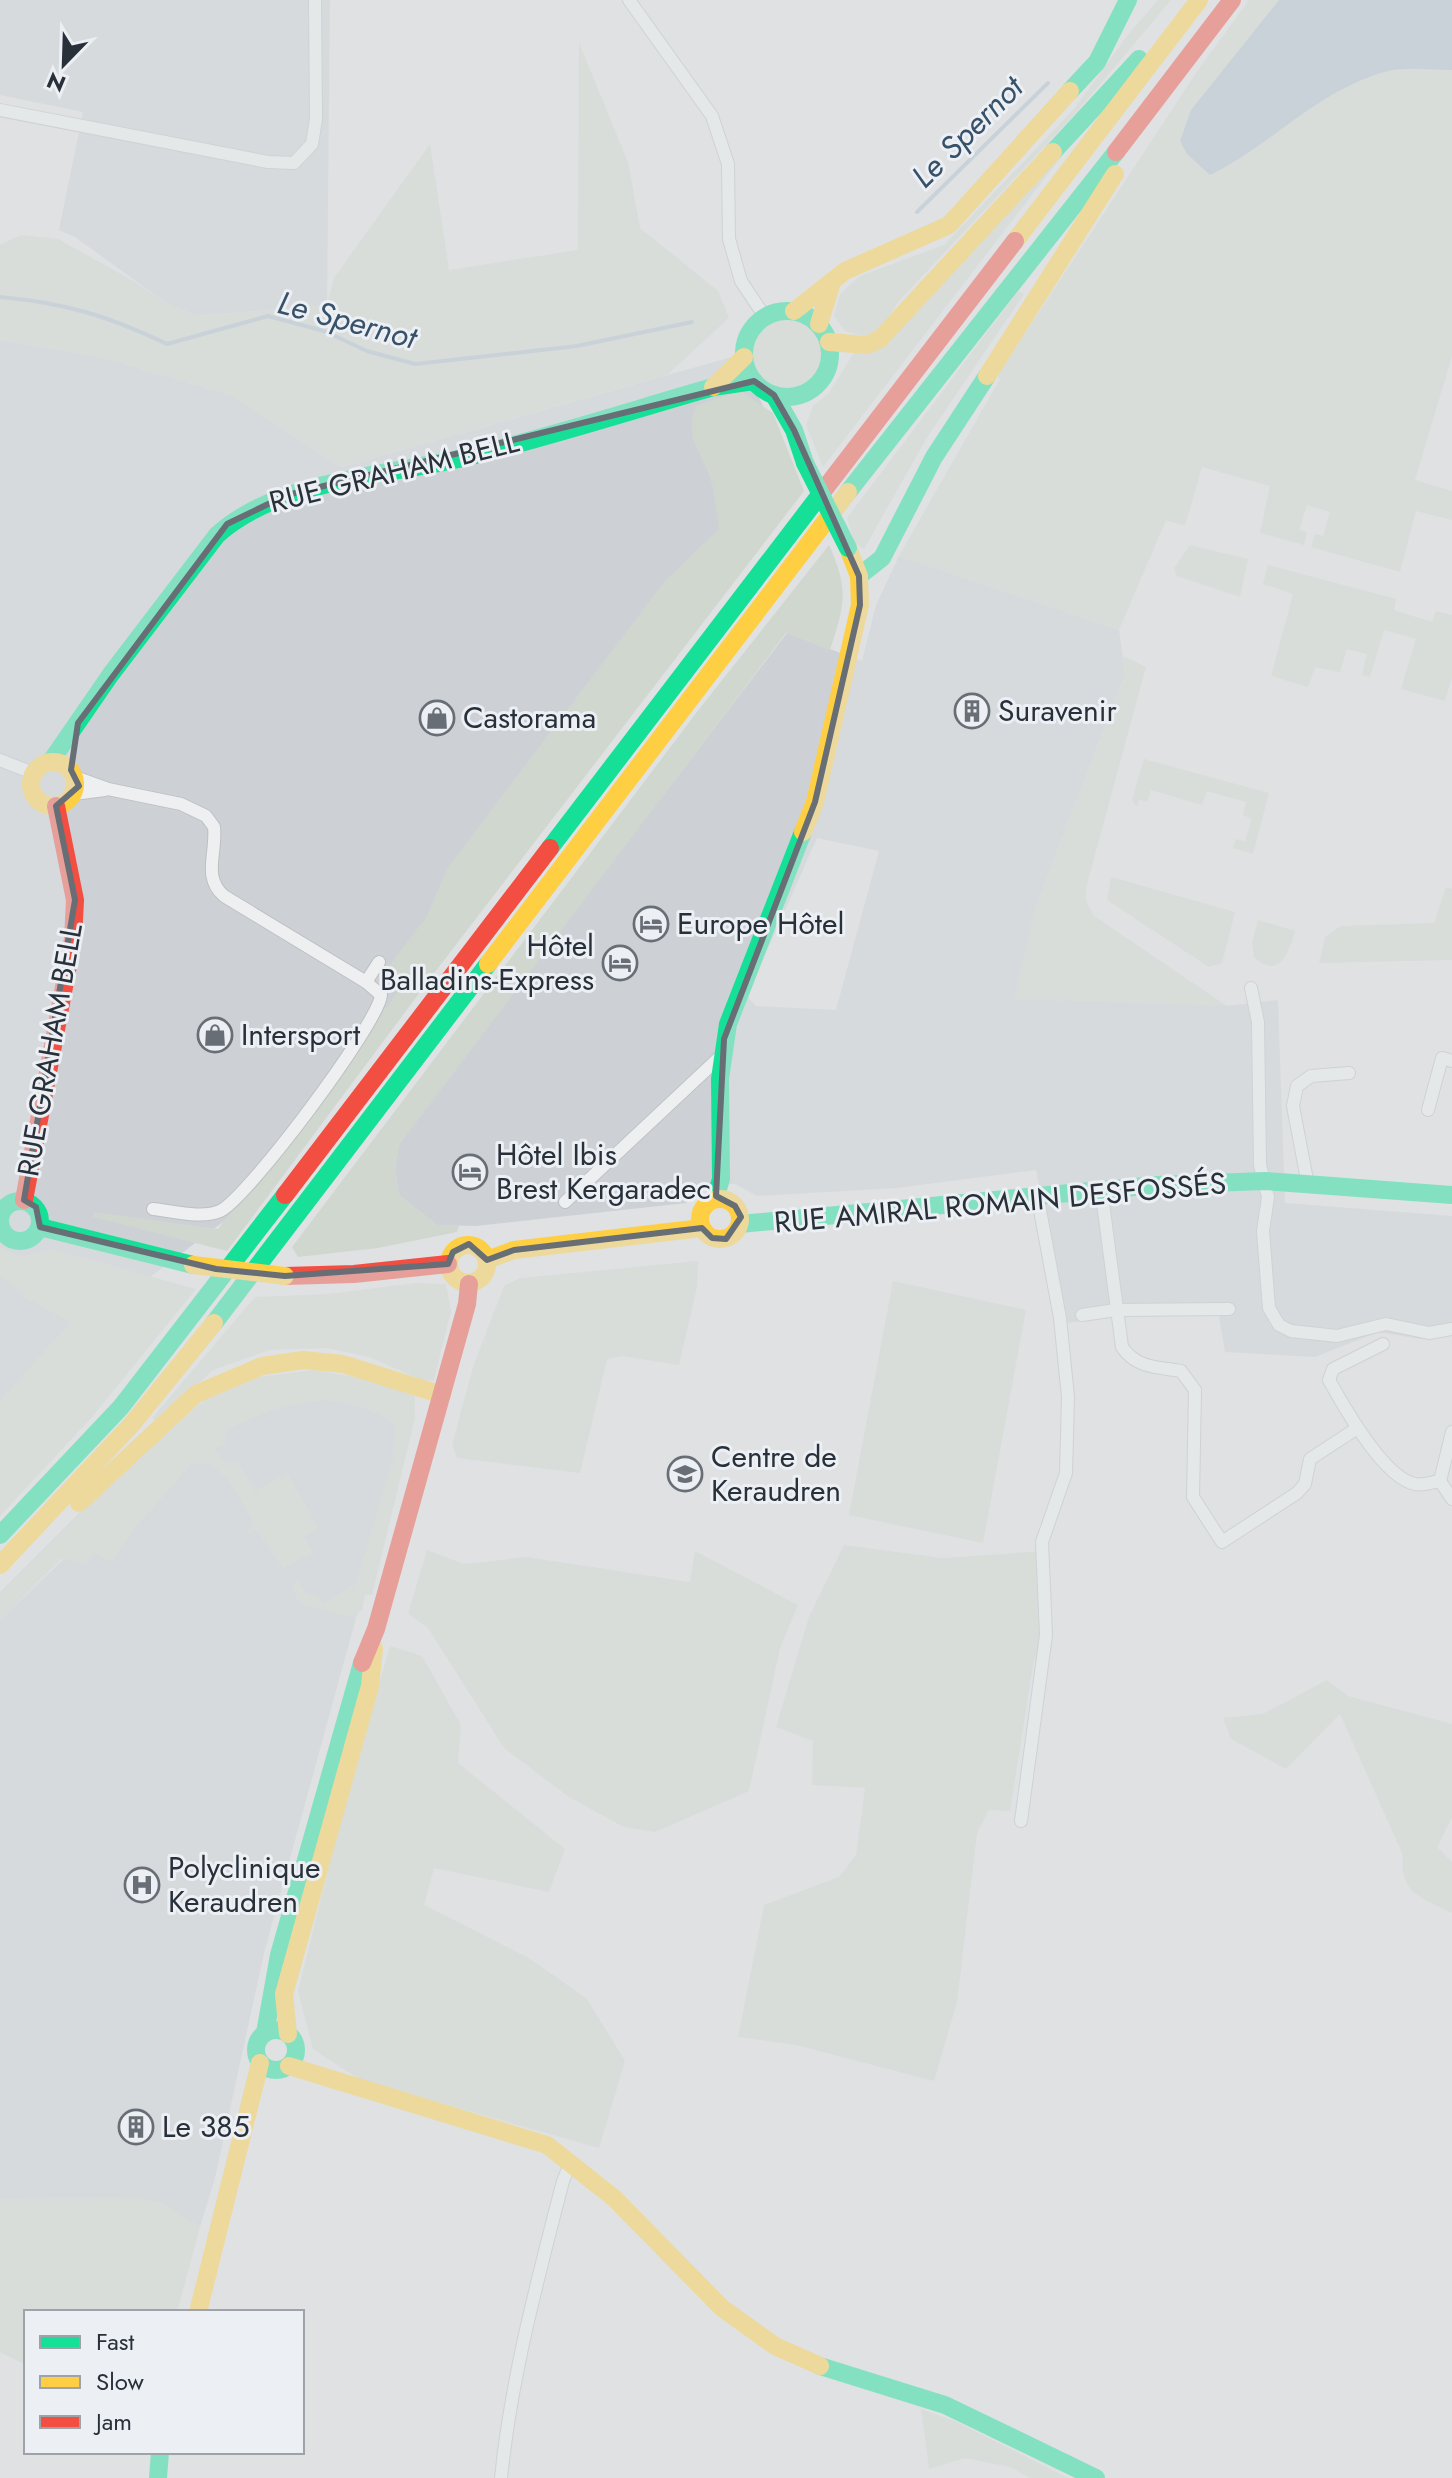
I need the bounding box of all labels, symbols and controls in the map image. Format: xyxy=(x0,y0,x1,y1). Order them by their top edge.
north arrow xyxy=(24,24,104,104)
text: N xyxy=(42,64,70,101)
water label: Le Spernot xyxy=(901,64,1035,198)
water label: Le Spernot xyxy=(273,279,424,361)
street label: RUE GRAHAM BELL xyxy=(265,420,524,523)
place label: Suravenir xyxy=(998,689,1118,732)
building icon: Suravenir xyxy=(953,692,991,730)
place label: Castorama xyxy=(463,696,596,739)
shop icon: Castorama xyxy=(418,699,456,737)
place label: Europe Hôtel xyxy=(677,902,844,945)
hotel icon: Europe Hôtel xyxy=(632,905,670,943)
street label: RUE GRAHAM BELL xyxy=(6,920,93,1180)
place label: Hôtel Balladins-Express xyxy=(380,924,594,1001)
hotel icon: Hôtel Balladins-Express xyxy=(601,944,639,982)
place label: Intersport xyxy=(241,1013,361,1056)
shop icon: Intersport xyxy=(196,1016,234,1054)
place label: Hôtel Ibis Brest Kergaradec xyxy=(496,1133,711,1210)
hotel icon: Hôtel Ibis Brest Kergaradec xyxy=(451,1153,489,1191)
street label: RUE AMIRAL ROMAIN DESFOSSÉS xyxy=(772,1161,1228,1244)
place label: Centre de Keraudren xyxy=(711,1435,841,1512)
school or university icon: Centre de Keraudren xyxy=(666,1455,704,1493)
place label: Polyclinique Keraudren xyxy=(168,1846,320,1923)
hospital icon: Polyclinique Keraudren xyxy=(123,1866,161,1904)
place label: Le 385 xyxy=(162,2105,250,2148)
building icon: Le 385 xyxy=(117,2108,155,2146)
legend xyxy=(24,2310,304,2454)
text: Fast xyxy=(96,2324,134,2359)
text: Slow xyxy=(96,2364,144,2399)
text: Jam xyxy=(93,2404,132,2439)

